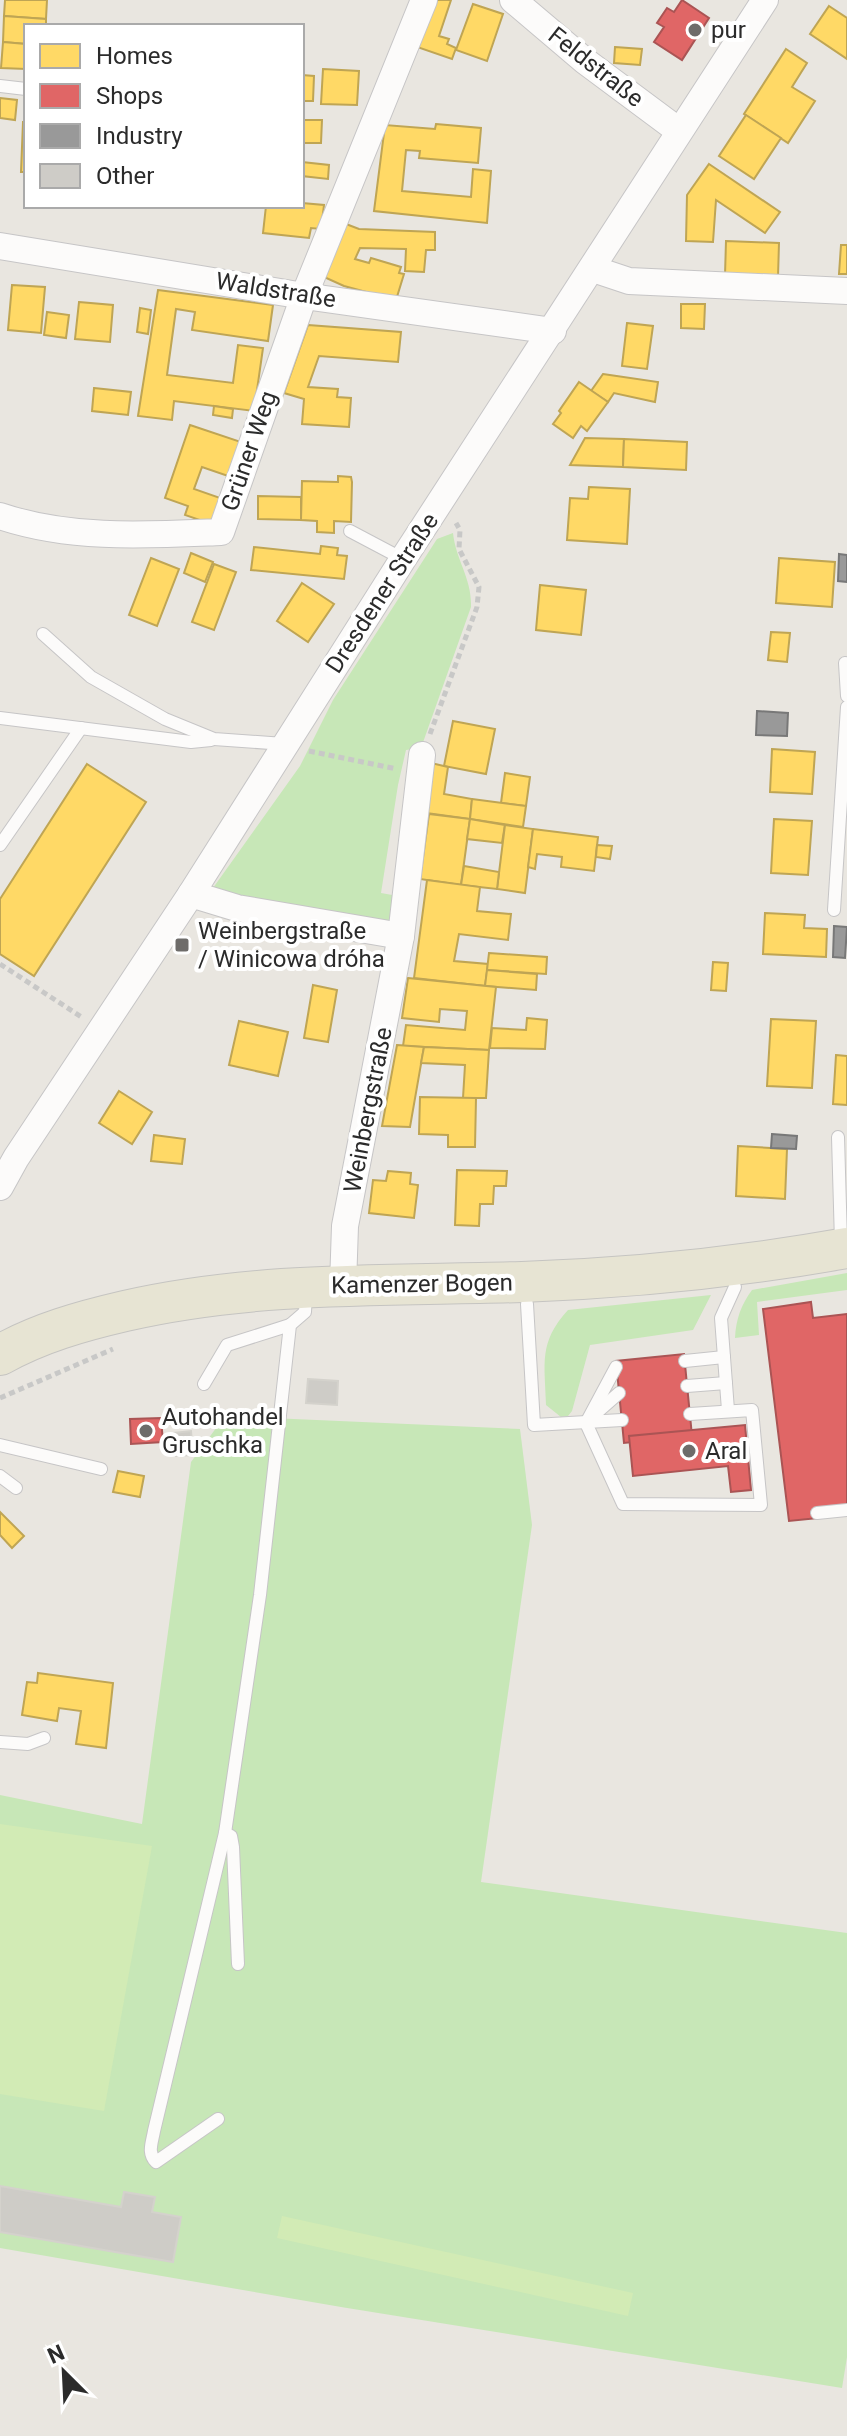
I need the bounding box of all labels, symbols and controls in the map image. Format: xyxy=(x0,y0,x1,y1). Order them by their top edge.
place label: pur xyxy=(711,16,746,44)
street label: Feldstraße xyxy=(543,21,649,113)
marker: pur xyxy=(686,21,704,39)
legend xyxy=(24,24,304,208)
text: Homes xyxy=(96,42,173,70)
text: Shops xyxy=(96,82,163,110)
text: Industry xyxy=(96,122,183,150)
text: Other xyxy=(96,162,154,190)
street label: Waldstraße xyxy=(214,267,338,313)
street label: Grüner Weg xyxy=(215,387,283,515)
street label: Dresdener Straße xyxy=(320,508,444,678)
place label: Weinbergstraße / Winicowa dróha xyxy=(198,917,385,973)
marker: Weinbergstraße / Winicowa dróha xyxy=(173,936,191,954)
street label: Weinbergstraße xyxy=(338,1025,398,1195)
street label: Kamenzer Bogen xyxy=(331,1268,513,1300)
place label: Autohandel Gruschka xyxy=(162,1403,284,1459)
marker: Autohandel Gruschka xyxy=(137,1422,155,1440)
place label: Aral xyxy=(705,1437,747,1465)
marker: Aral xyxy=(680,1442,698,1460)
north arrow xyxy=(24,2332,104,2412)
text: N xyxy=(44,2340,68,2369)

